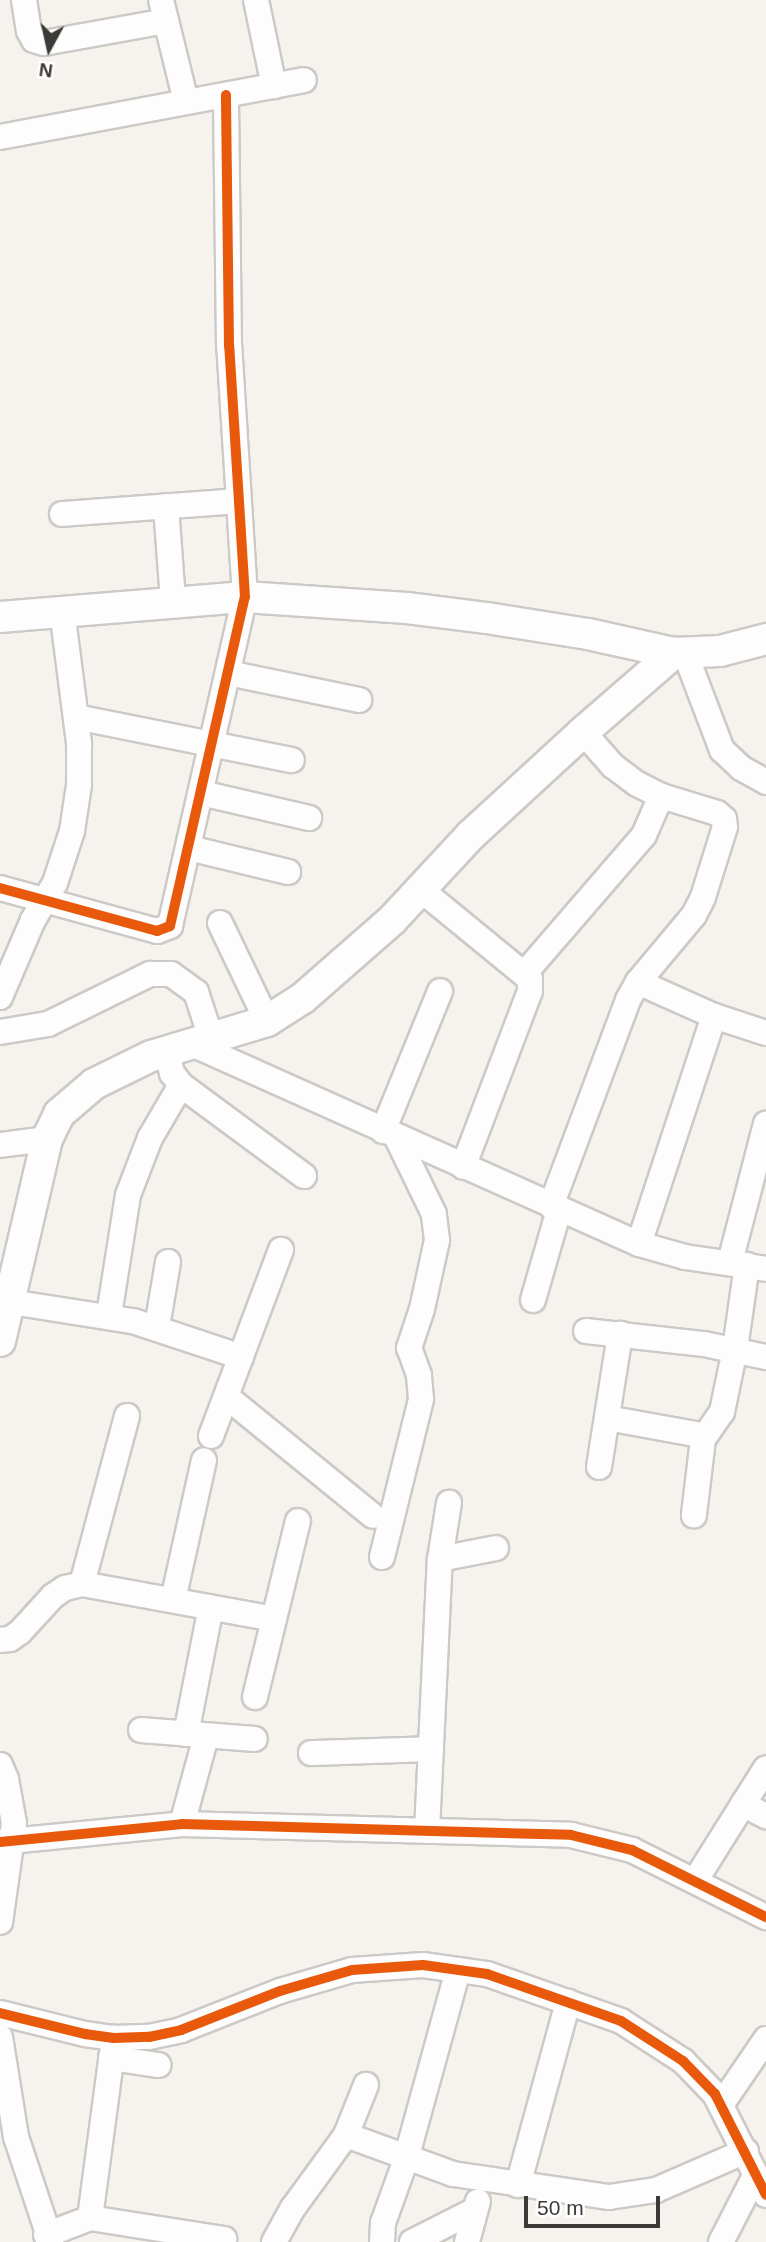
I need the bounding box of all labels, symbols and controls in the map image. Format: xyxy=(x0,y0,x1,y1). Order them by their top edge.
north arrow xyxy=(14,14,84,84)
text: N xyxy=(38,59,54,82)
scale bar xyxy=(528,2182,664,2226)
text: 50 m xyxy=(537,2196,584,2219)

